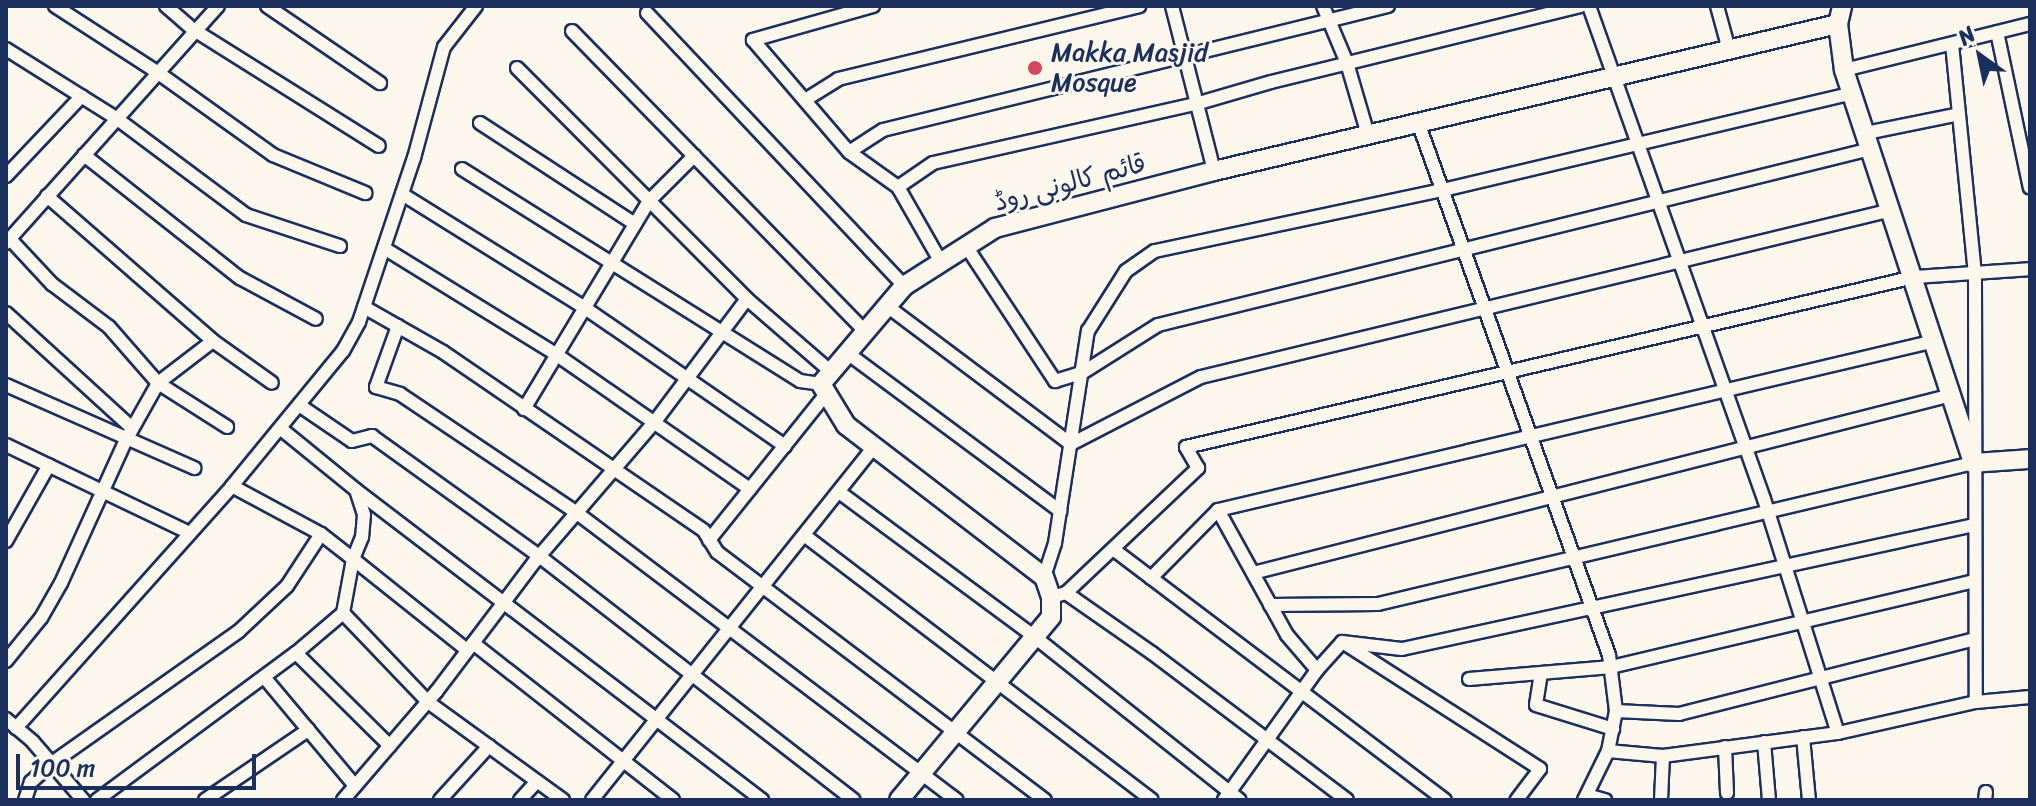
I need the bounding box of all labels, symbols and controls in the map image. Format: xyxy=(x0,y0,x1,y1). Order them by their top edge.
text: N xyxy=(1950,15,1984,56)
north arrow xyxy=(1940,16,2020,96)
place label: Makka Masjid Mosque xyxy=(1051,37,1208,98)
marker: Makka Masjid Mosque xyxy=(1026,59,1044,77)
street label: قائم کالونی روڈ xyxy=(991,148,1149,218)
scale bar xyxy=(20,738,260,788)
text: 100 m xyxy=(30,747,95,789)

